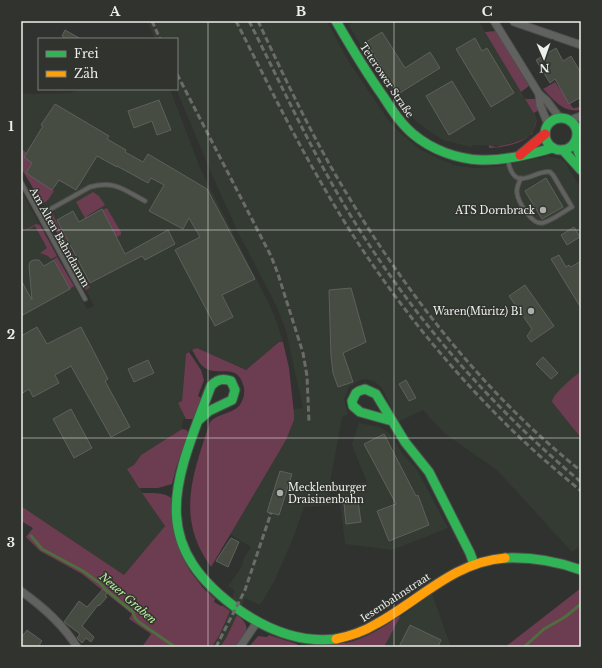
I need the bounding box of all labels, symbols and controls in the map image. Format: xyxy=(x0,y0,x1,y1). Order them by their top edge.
text: A xyxy=(109,3,121,20)
text: B xyxy=(296,3,306,20)
text: C xyxy=(482,3,493,20)
legend xyxy=(38,38,178,90)
north arrow xyxy=(524,38,564,78)
street label: Teterower Straße xyxy=(357,40,417,120)
text: Frei xyxy=(74,46,99,61)
text: N xyxy=(538,61,550,75)
text: Zäh xyxy=(74,66,98,81)
text: 1 xyxy=(8,118,14,135)
street label: Am Alten Bahndamm xyxy=(26,184,93,290)
place label: ATS Dornbrack xyxy=(454,204,536,217)
marker: ATS Dornbrack xyxy=(538,205,548,215)
place label: Waren(Müritz) B1 xyxy=(432,305,523,318)
marker: Waren(Müritz) B1 xyxy=(526,306,536,316)
text: 2 xyxy=(7,326,15,343)
place label: Mecklenburger Draisinenbahn xyxy=(288,481,366,506)
marker: Mecklenburger Draisinenbahn xyxy=(275,488,285,498)
text: 3 xyxy=(7,534,15,551)
water label: Neuer Graben xyxy=(96,569,159,627)
street label: Iesenbahnstraat xyxy=(358,570,433,625)

